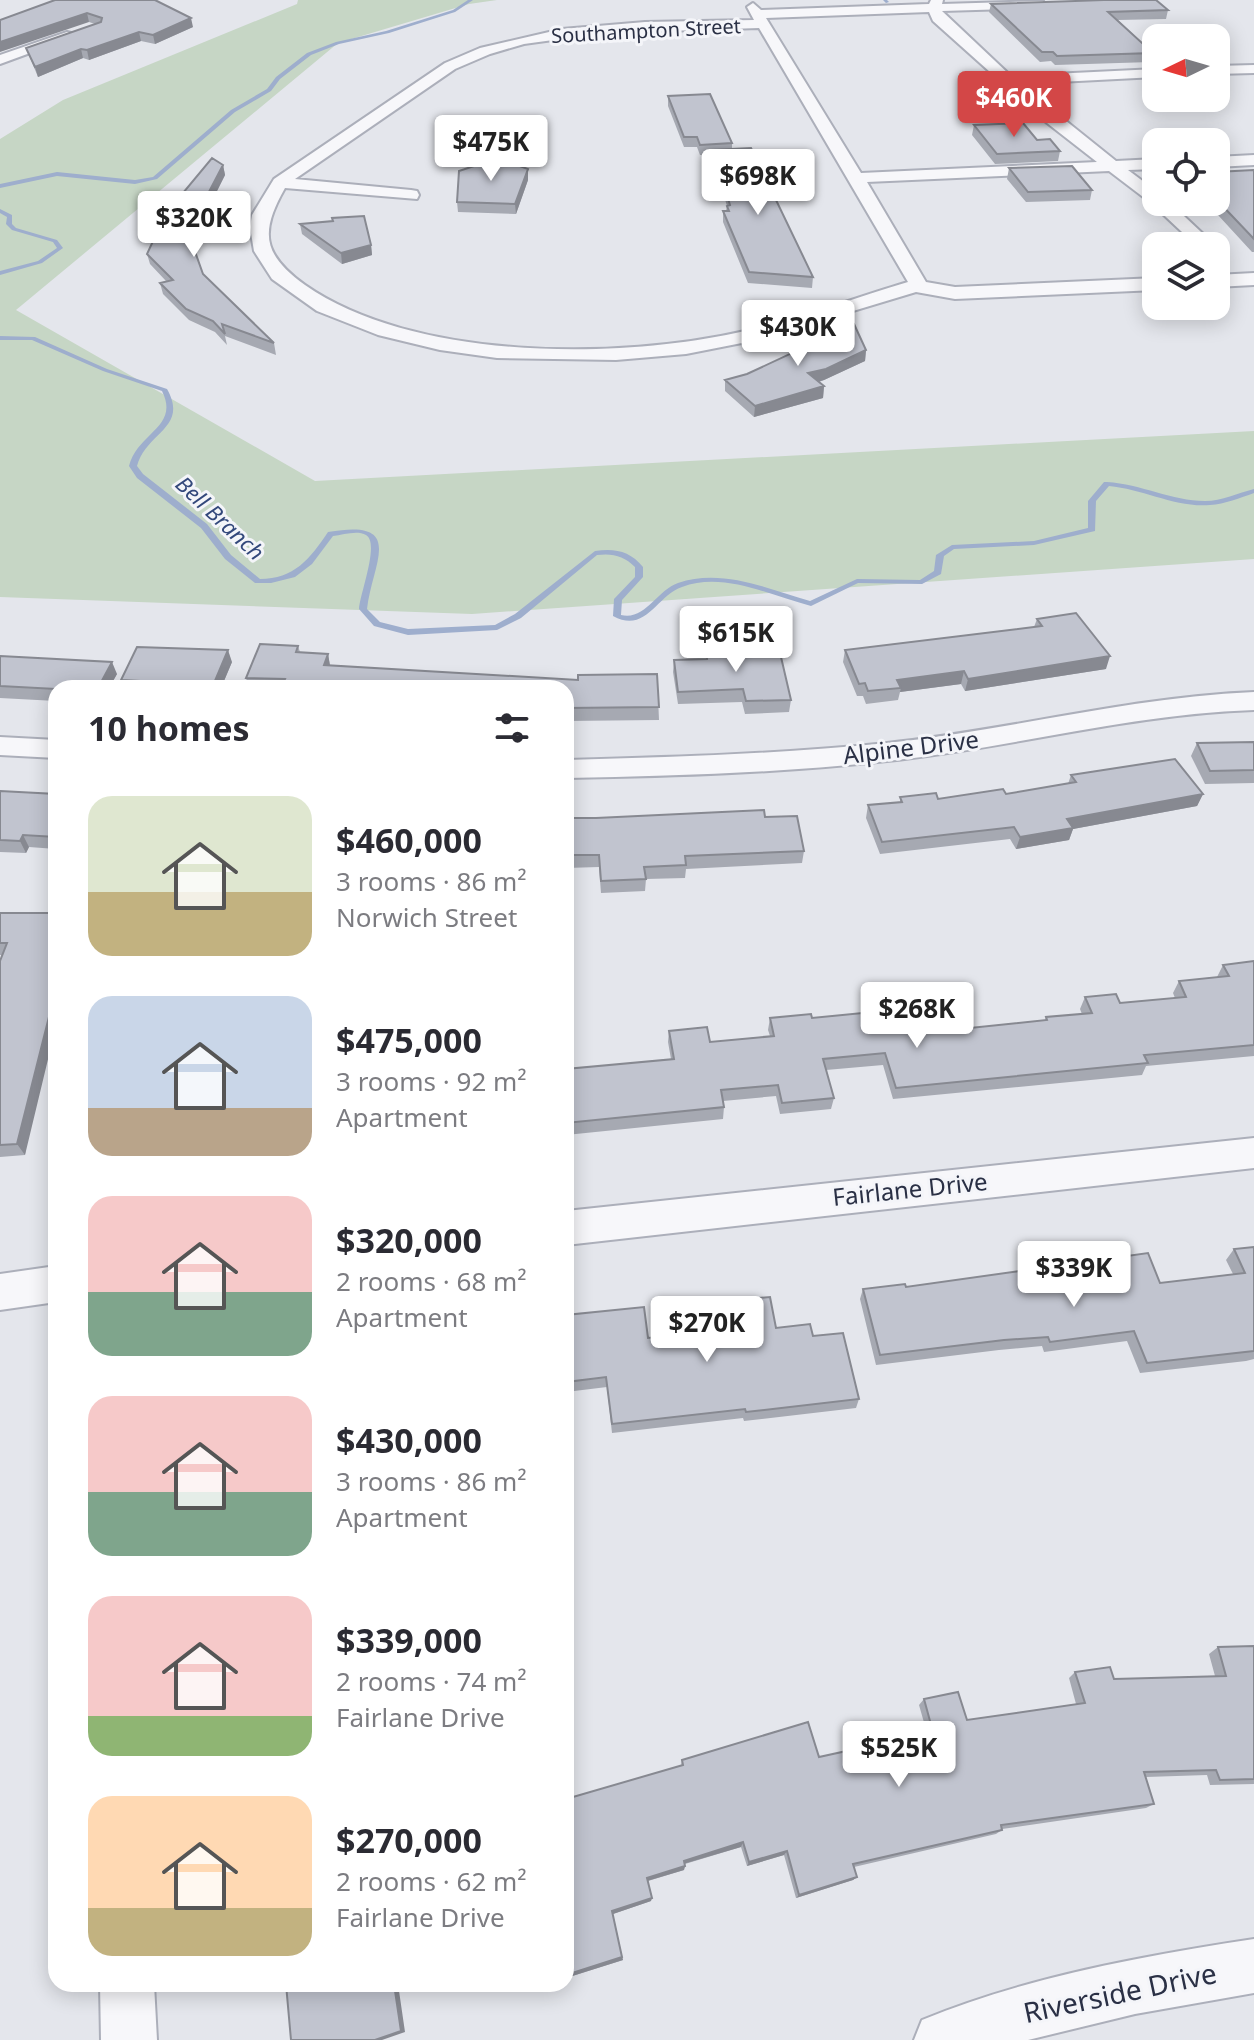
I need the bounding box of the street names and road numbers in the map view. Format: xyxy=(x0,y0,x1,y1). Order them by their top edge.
street label: Southampton Street xyxy=(550,12,742,49)
street label: Alpine Drive xyxy=(841,722,981,771)
street label: Fairlane Drive xyxy=(831,1164,989,1213)
street label: Riverside Drive xyxy=(1020,1953,1220,2031)

